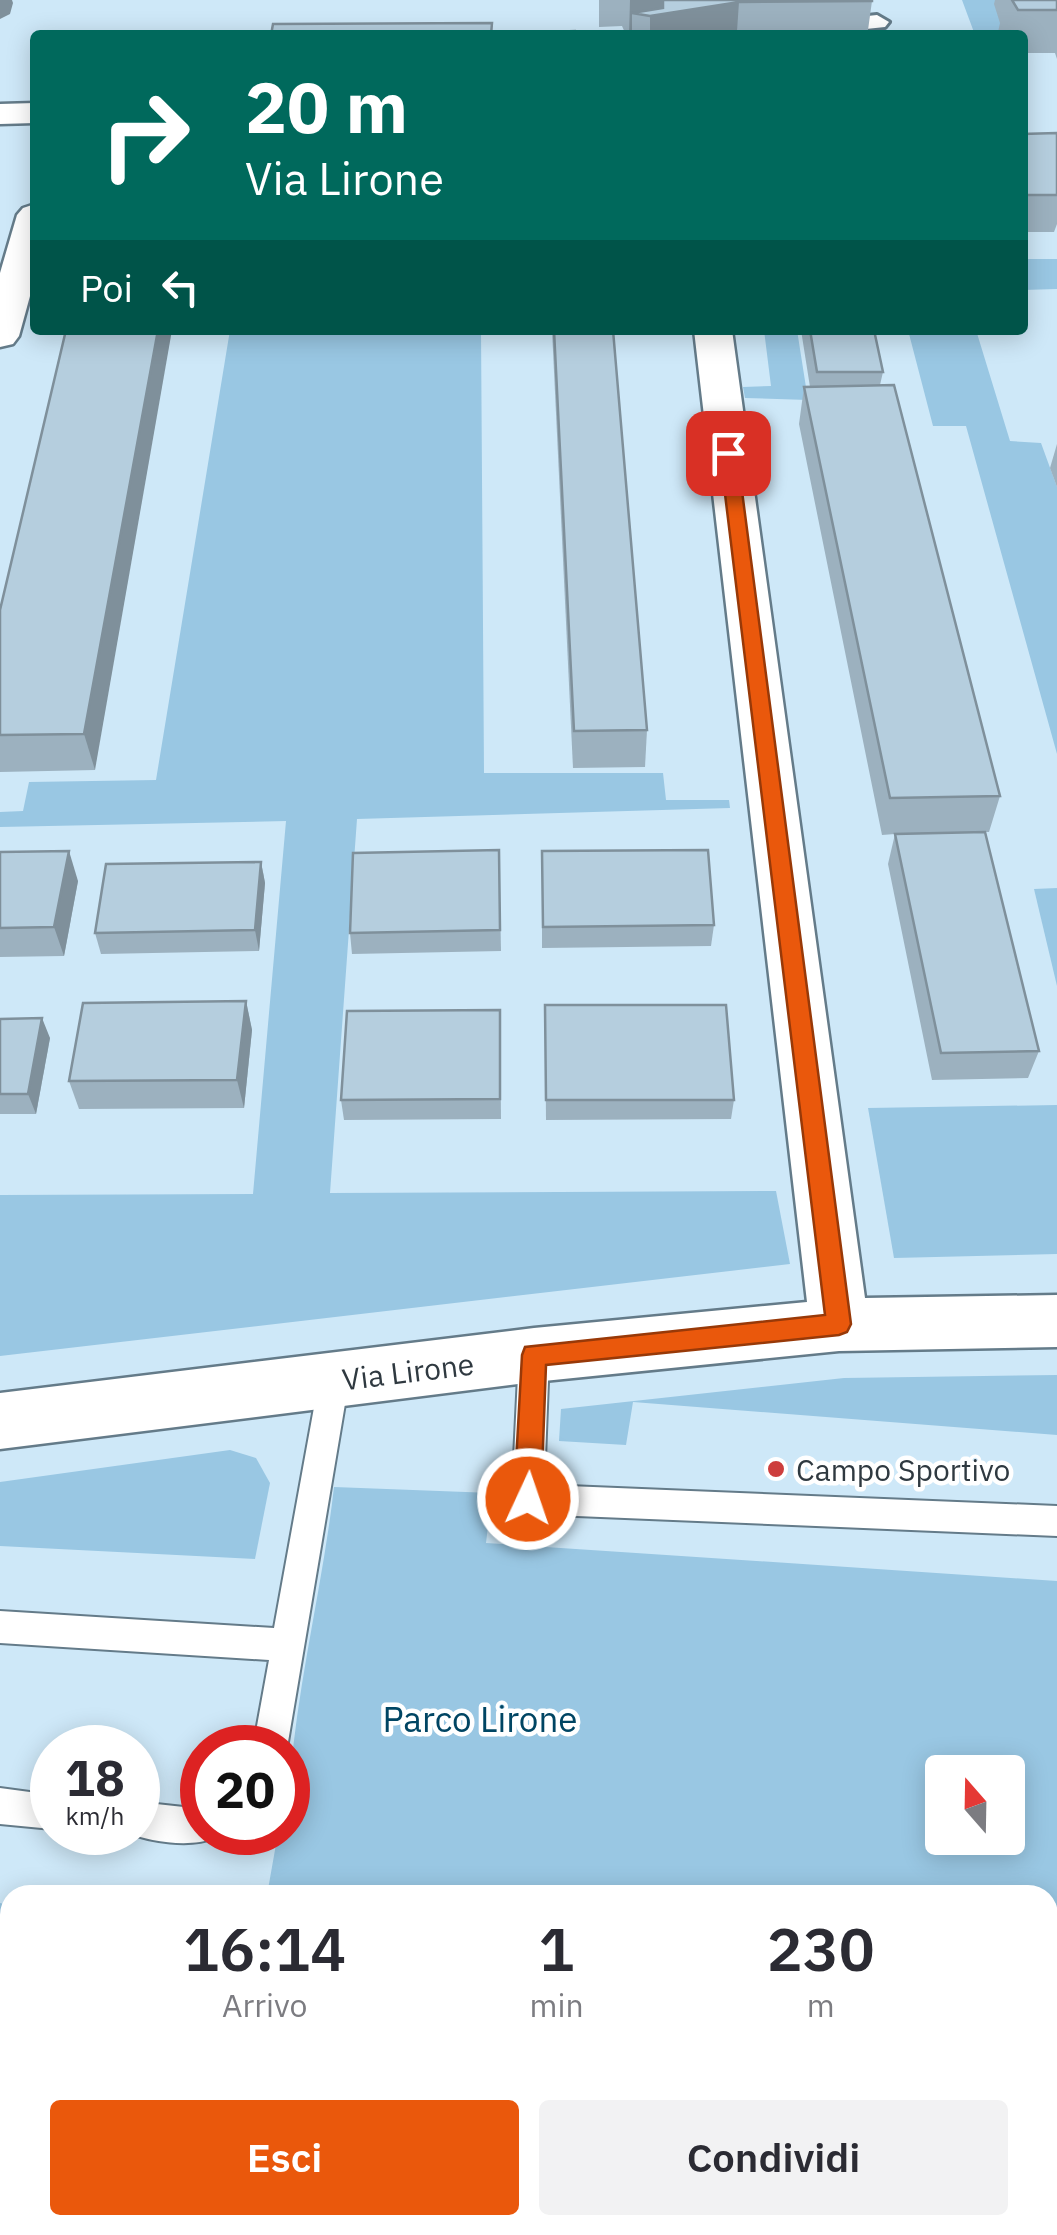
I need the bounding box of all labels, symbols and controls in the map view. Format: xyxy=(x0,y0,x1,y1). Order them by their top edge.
text: 20 m xyxy=(245,61,408,152)
icon: right xyxy=(80,70,210,200)
text: Via Lirone xyxy=(245,149,444,207)
icon: left xyxy=(153,260,208,315)
text: Poi xyxy=(80,263,133,312)
pin xyxy=(686,411,771,496)
icon: arrive xyxy=(701,426,756,481)
street label: Via Lirone xyxy=(340,1344,476,1398)
position arrow xyxy=(476,1447,580,1551)
place label: Campo Sportivo xyxy=(796,1450,1010,1489)
marker: Campo Sportivo xyxy=(765,1458,787,1480)
park label: Parco Lirone xyxy=(382,1696,578,1742)
speed limit sign: 20 xyxy=(180,1725,310,1855)
text: 18 xyxy=(65,1745,125,1810)
north arrow xyxy=(925,1755,1025,1855)
map controls xyxy=(925,1755,1025,1855)
text: km/h xyxy=(66,1799,124,1832)
text: 16:14 xyxy=(183,1909,346,1988)
text: 1 xyxy=(539,1909,575,1988)
text: 230 xyxy=(767,1909,875,1988)
text: Arrivo xyxy=(222,1984,307,2026)
text: min xyxy=(529,1984,584,2026)
text: m xyxy=(807,1984,835,2026)
button: Esci xyxy=(50,2100,519,2215)
button: Condividi xyxy=(539,2100,1008,2215)

